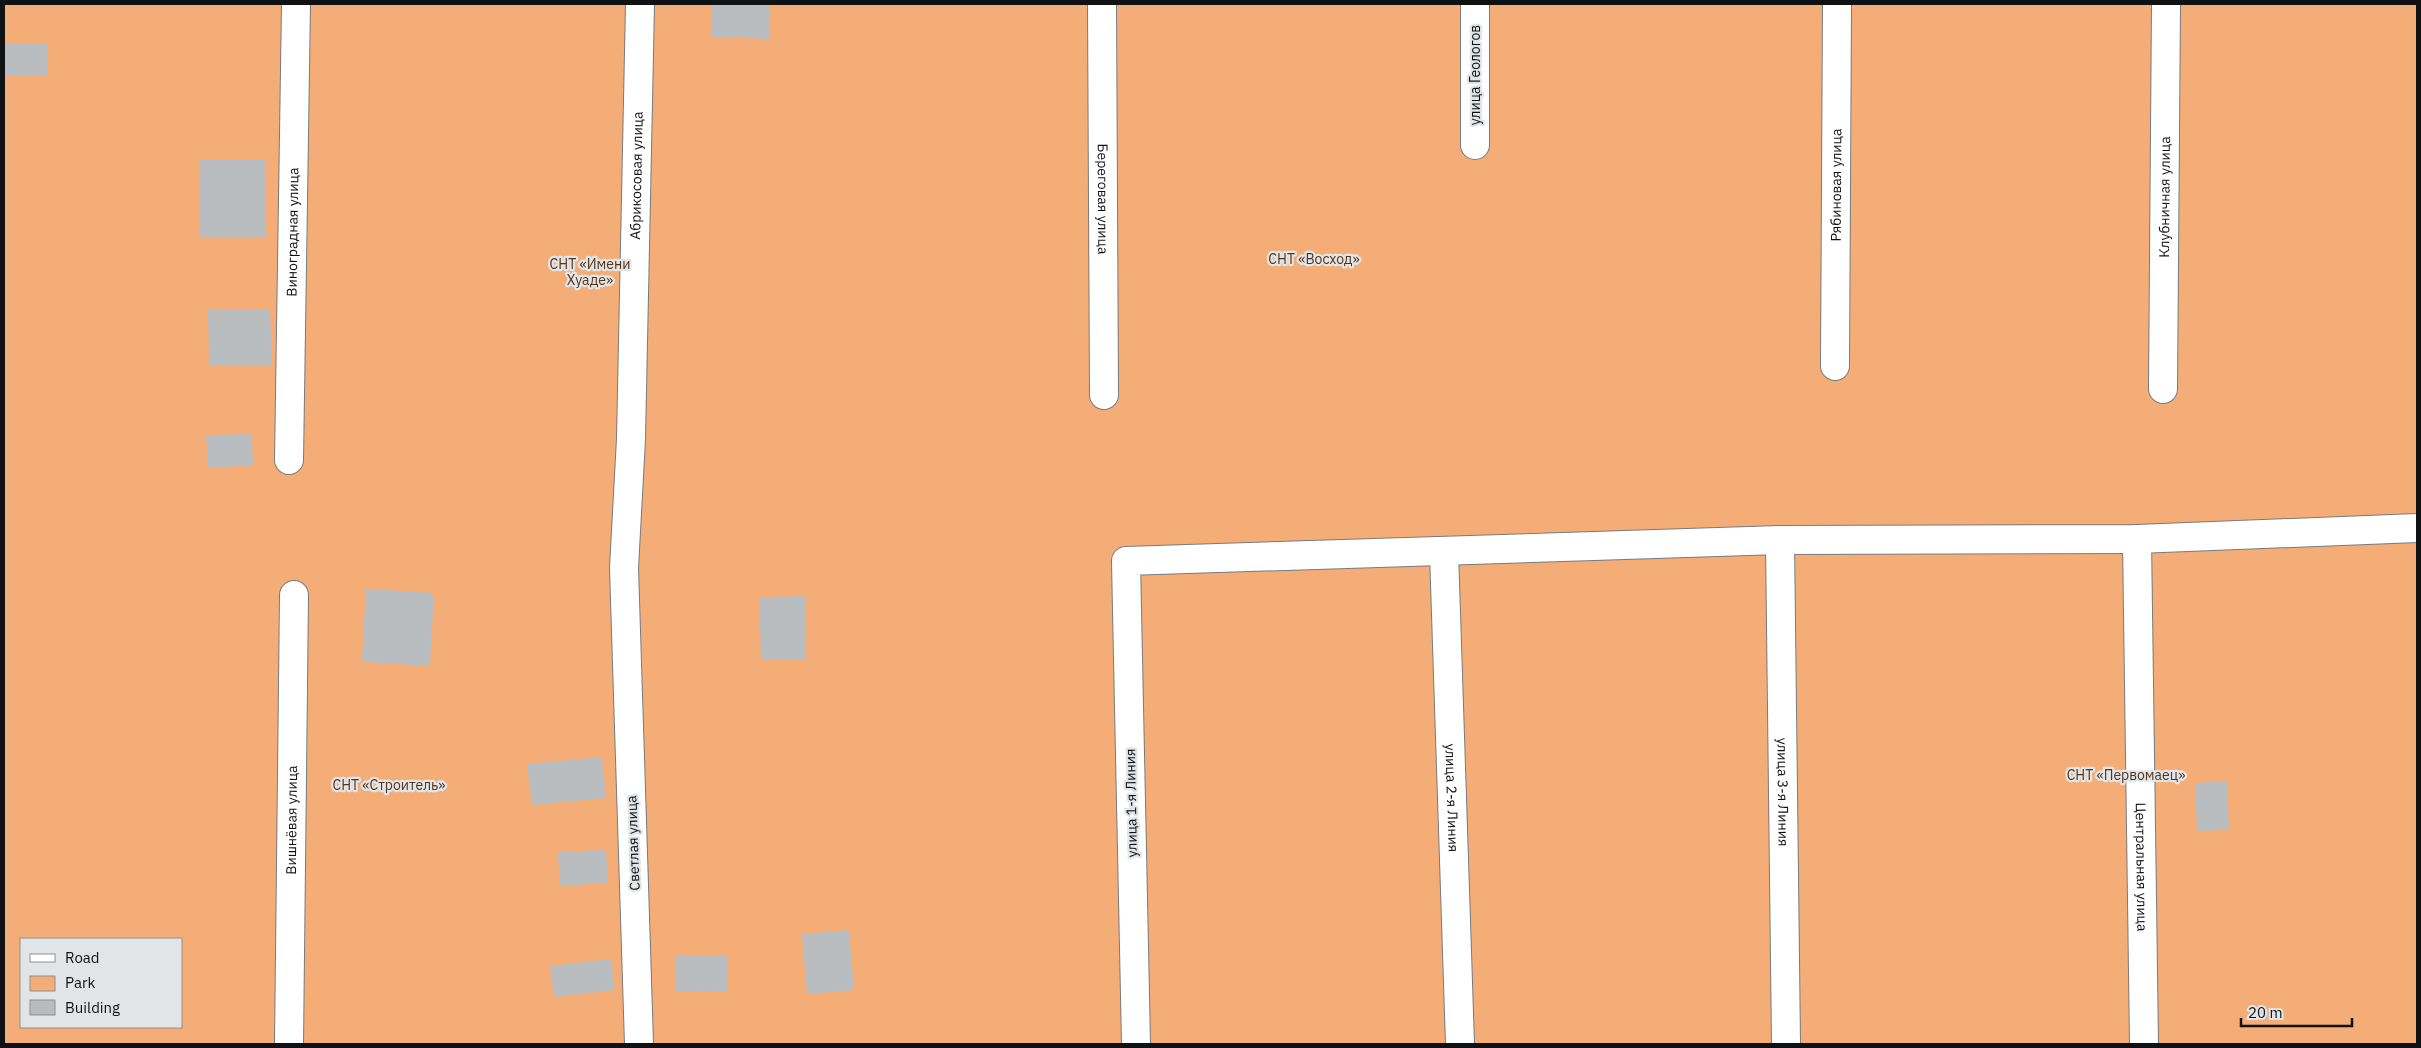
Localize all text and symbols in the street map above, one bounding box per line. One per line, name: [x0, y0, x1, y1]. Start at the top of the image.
street label: улица Геологов: [1466, 25, 1484, 125]
street label: Абрикосовая улица: [626, 111, 647, 240]
street label: Рябиновая улица: [1827, 128, 1845, 242]
street label: Клубничная улица: [2155, 136, 2174, 258]
street label: Береговая улица: [1094, 143, 1112, 255]
street label: Виноградная улица: [283, 167, 302, 297]
park label: СНТ «Восход»: [1268, 250, 1360, 268]
park label: СНТ «Имени Хуаде»: [550, 255, 630, 289]
street label: улица 3-я Линия: [1773, 738, 1793, 846]
street label: улица 2-я Линия: [1441, 743, 1463, 852]
street label: улица 1-я Линия: [1121, 749, 1141, 857]
street label: Вишнёвая улица: [282, 765, 301, 875]
park label: СНТ «Первомаец»: [2067, 766, 2185, 784]
park label: СНТ «Строитель»: [332, 776, 446, 794]
street label: Светлая улица: [622, 795, 644, 891]
street label: Центральная улица: [2132, 802, 2151, 932]
legend: [20, 938, 182, 1028]
text: Road: [65, 948, 100, 967]
text: Park: [65, 973, 95, 992]
scale bar: [2241, 996, 2352, 1028]
text: Building: [65, 998, 120, 1017]
text: 20 m: [2248, 1003, 2283, 1022]

